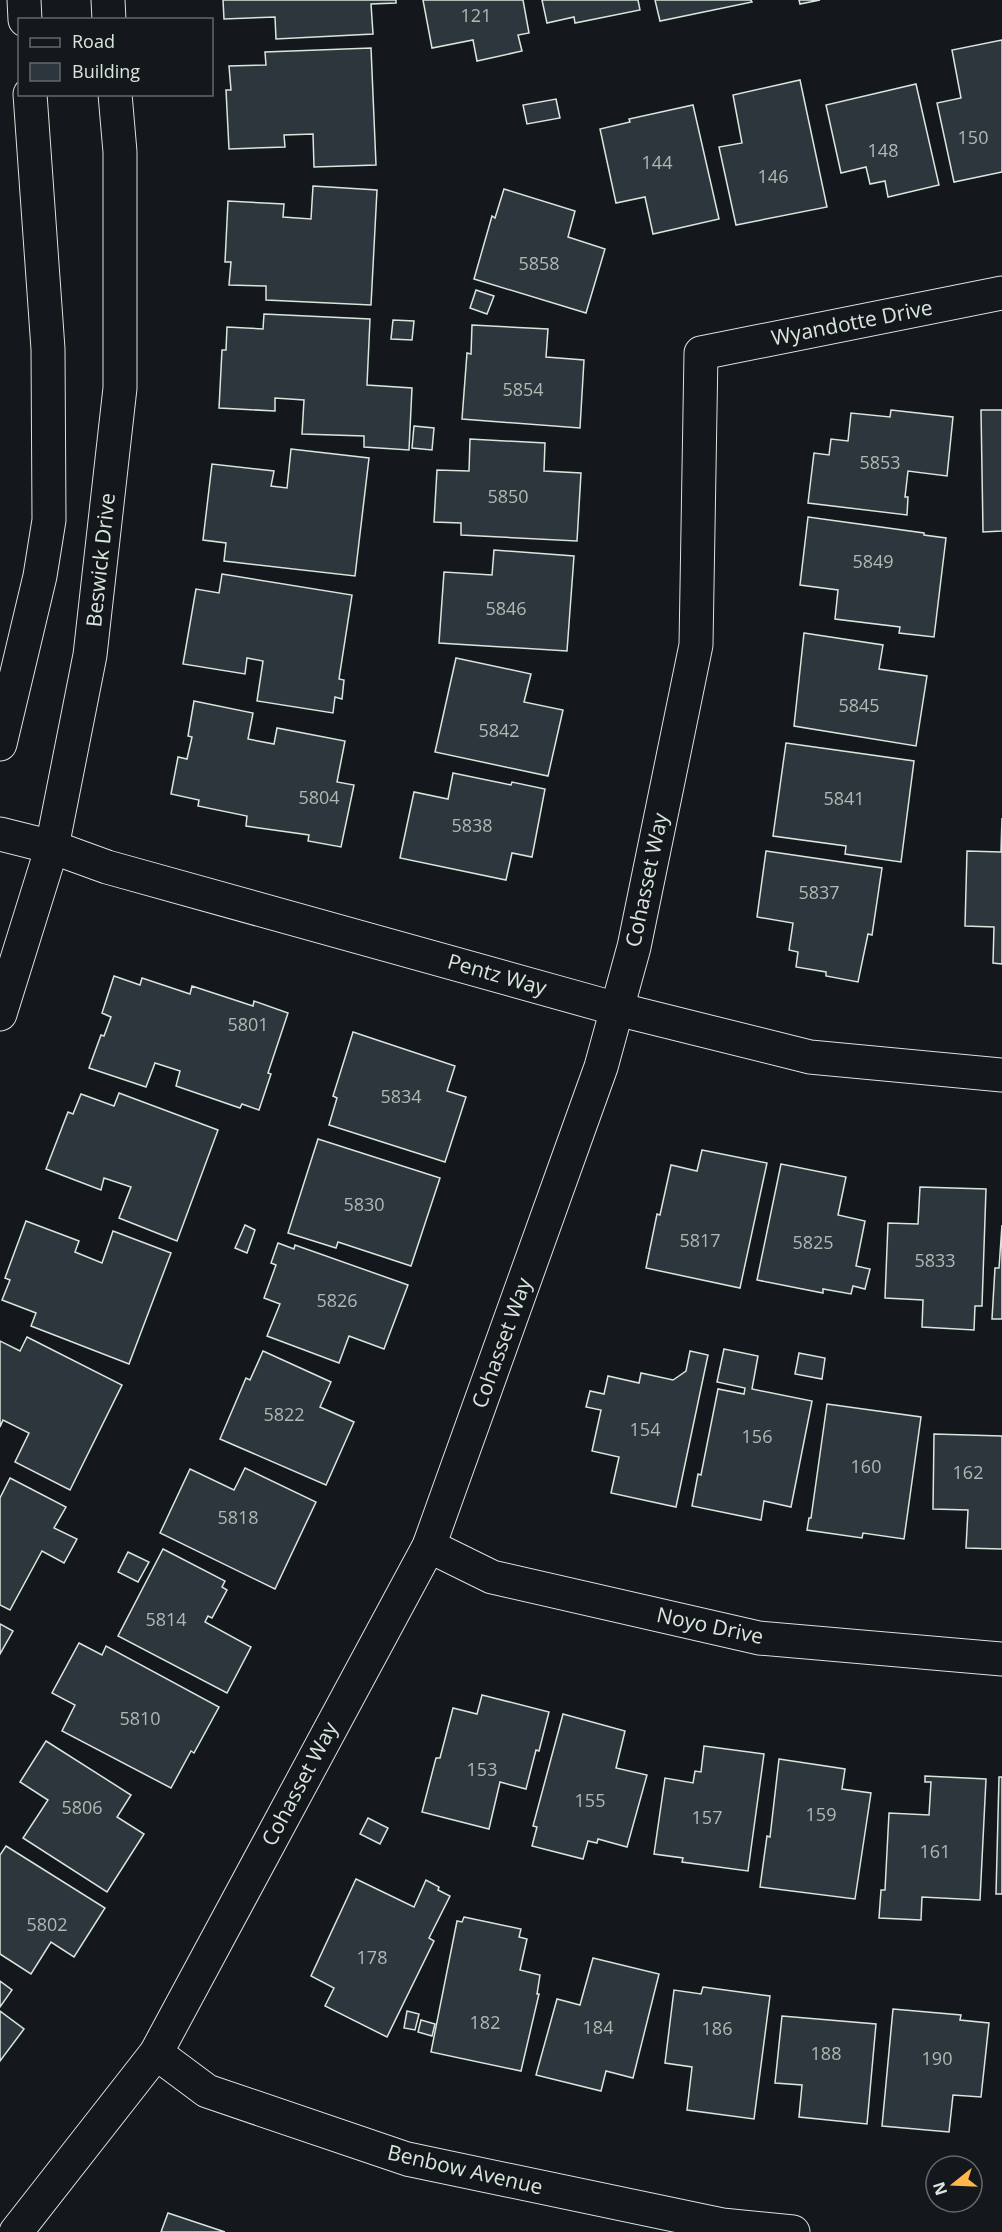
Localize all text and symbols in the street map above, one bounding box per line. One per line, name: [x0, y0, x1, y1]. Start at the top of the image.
house number: 121: [461, 3, 491, 27]
legend: [18, 18, 213, 96]
text: Road: [72, 29, 115, 53]
text: Building: [72, 59, 140, 83]
house number: 150: [958, 125, 988, 149]
house number: 148: [868, 138, 898, 162]
house number: 144: [642, 150, 672, 174]
house number: 146: [758, 164, 788, 188]
house number: 5858: [518, 251, 560, 275]
street label: Wyandotte Drive: [769, 293, 935, 351]
house number: 5854: [502, 377, 544, 401]
house number: 5853: [859, 450, 901, 474]
house number: 5850: [487, 484, 529, 508]
street label: Beswick Drive: [79, 491, 121, 628]
house number: 5849: [852, 549, 894, 573]
house number: 5846: [485, 596, 527, 620]
house number: 5845: [838, 693, 880, 717]
house number: 5842: [478, 718, 520, 742]
house number: 5804: [298, 785, 340, 809]
house number: 5841: [823, 786, 865, 810]
street label: Cohasset Way: [618, 810, 674, 950]
house number: 5838: [451, 813, 493, 837]
house number: 5837: [798, 880, 840, 904]
street label: Pentz Way: [445, 947, 550, 1002]
house number: 5801: [227, 1012, 269, 1036]
house number: 5834: [380, 1084, 422, 1108]
house number: 5830: [343, 1192, 385, 1216]
house number: 5817: [679, 1228, 721, 1252]
house number: 5825: [792, 1230, 834, 1254]
house number: 5833: [914, 1248, 956, 1272]
street label: Cohasset Way: [465, 1273, 538, 1412]
house number: 5826: [316, 1288, 358, 1312]
house number: 5822: [263, 1402, 305, 1426]
house number: 154: [630, 1417, 660, 1441]
house number: 156: [742, 1424, 772, 1448]
house number: 160: [851, 1454, 881, 1478]
house number: 162: [953, 1460, 983, 1484]
house number: 5818: [217, 1505, 259, 1529]
street label: Noyo Drive: [654, 1600, 766, 1650]
house number: 5814: [145, 1607, 187, 1631]
house number: 5810: [119, 1706, 161, 1730]
street label: Cohasset Way: [255, 1716, 344, 1850]
house number: 153: [467, 1757, 497, 1781]
house number: 155: [575, 1788, 605, 1812]
house number: 5806: [61, 1795, 103, 1819]
house number: 159: [806, 1802, 836, 1826]
house number: 157: [692, 1805, 722, 1829]
house number: 161: [920, 1839, 950, 1863]
house number: 5802: [26, 1912, 68, 1936]
house number: 178: [357, 1945, 387, 1969]
house number: 182: [470, 2010, 500, 2034]
house number: 184: [583, 2015, 613, 2039]
house number: 186: [702, 2016, 732, 2040]
house number: 188: [811, 2041, 841, 2065]
house number: 190: [922, 2046, 952, 2070]
street label: Benbow Avenue: [385, 2138, 546, 2201]
north arrow: [924, 2154, 984, 2214]
text: N: [927, 2179, 952, 2198]

